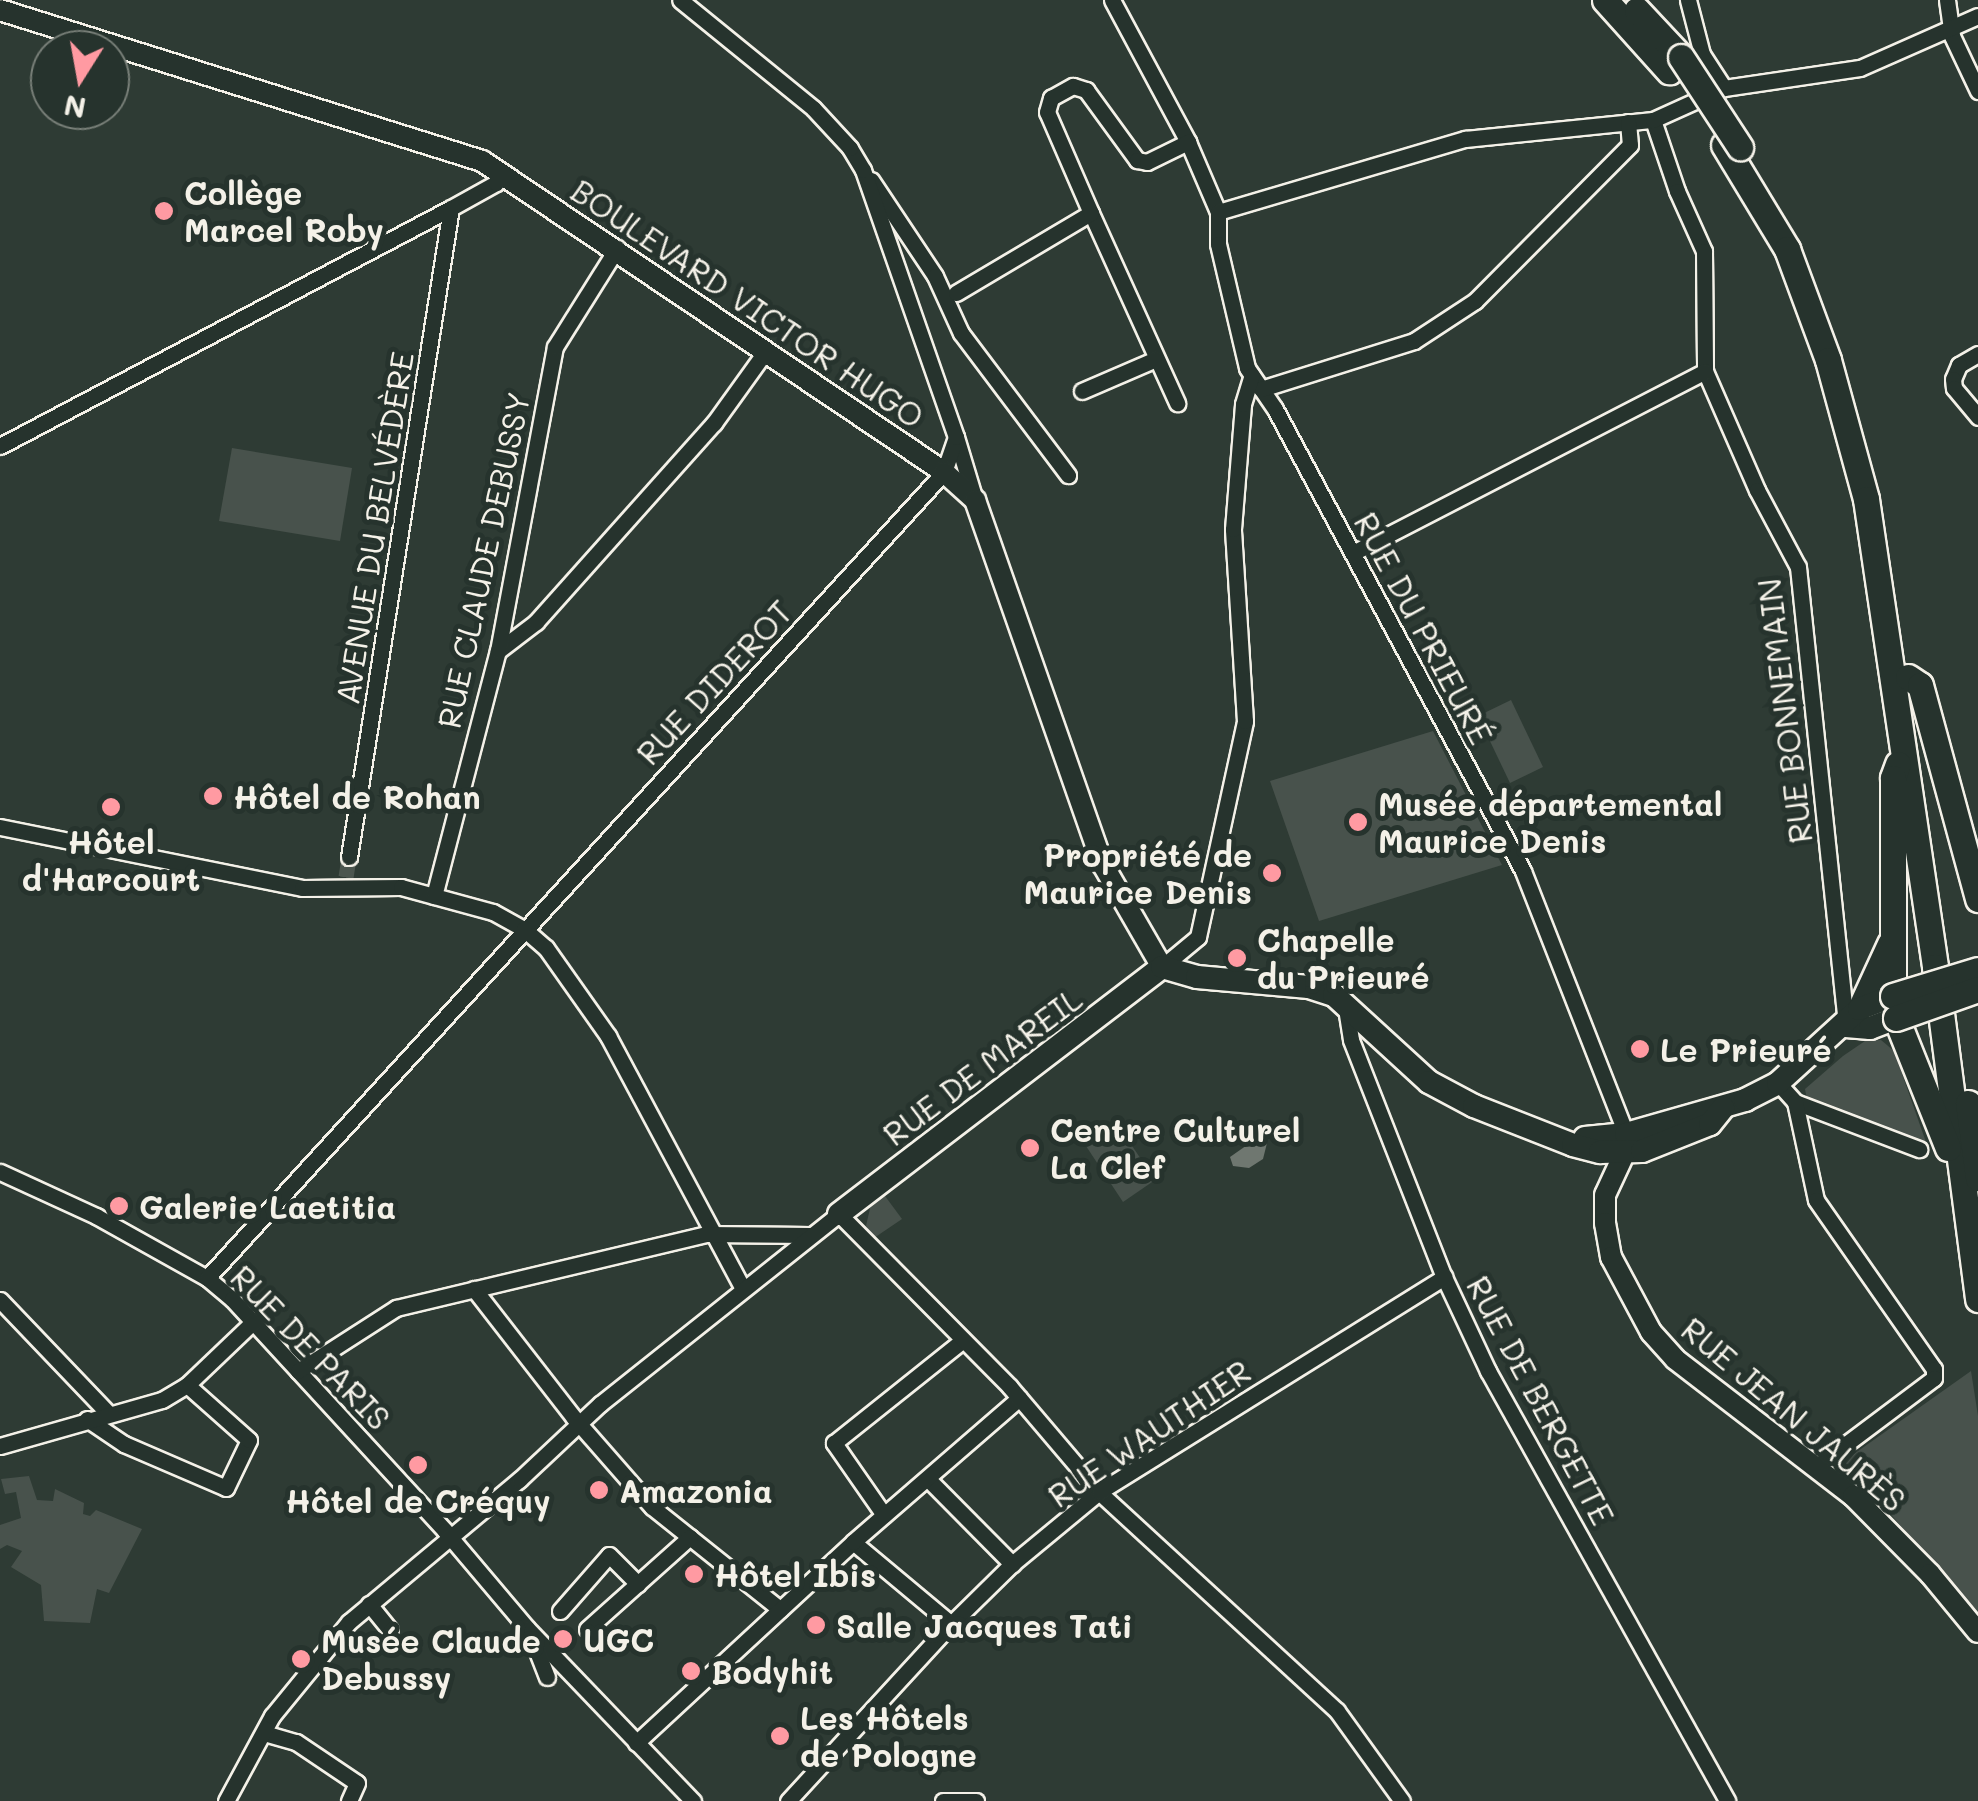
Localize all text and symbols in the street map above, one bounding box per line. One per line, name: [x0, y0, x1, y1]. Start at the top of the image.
north arrow: [30, 30, 130, 130]
text: N: [61, 88, 89, 127]
street label: BOULEVARD VICTOR HUGO: [564, 171, 932, 435]
place label: Collège Marcel Roby: [184, 174, 384, 249]
marker: Collège Marcel Roby: [153, 200, 175, 222]
street label: AVENUE DU BELVÉDÈRE: [327, 349, 421, 707]
street label: RUE CLAUDE DEBUSSY: [429, 388, 537, 732]
street label: RUE DU PRIEURÉ: [1347, 506, 1501, 750]
street label: RUE BONNEMAIN: [1749, 576, 1819, 846]
street label: RUE DIDEROT: [628, 592, 800, 772]
place label: Hôtel de Rohan: [233, 777, 481, 815]
marker: Hôtel de Rohan: [202, 785, 224, 807]
place label: Musée départemental Maurice Denis: [1378, 785, 1722, 860]
marker: Hôtel d'Harcourt: [100, 796, 122, 818]
marker: Musée départemental Maurice Denis: [1347, 811, 1369, 833]
place label: Hôtel d'Harcourt: [22, 823, 200, 898]
place label: Propriété de Maurice Denis: [1024, 836, 1252, 911]
marker: Propriété de Maurice Denis: [1261, 862, 1283, 884]
place label: Chapelle du Prieuré: [1257, 921, 1430, 996]
marker: Chapelle du Prieuré: [1226, 947, 1248, 969]
street label: RUE DE MAREIL: [875, 979, 1089, 1153]
place label: Le Prieuré: [1660, 1030, 1832, 1068]
marker: Le Prieuré: [1629, 1038, 1651, 1060]
place label: Centre Culturel La Clef: [1050, 1111, 1300, 1186]
marker: Centre Culturel La Clef: [1019, 1137, 1041, 1159]
place label: Galerie Laetitia: [139, 1187, 396, 1225]
marker: Galerie Laetitia: [108, 1195, 130, 1217]
street label: RUE DE PARIS: [223, 1257, 399, 1437]
street label: RUE DE BERGETTE: [1459, 1269, 1623, 1531]
street label: RUE JEAN JAURÈS: [1674, 1309, 1914, 1519]
street label: RUE WAUTHIER: [1041, 1351, 1257, 1515]
marker: Hôtel de Créquy: [407, 1454, 429, 1476]
place label: Amazonia: [619, 1471, 773, 1509]
marker: Amazonia: [588, 1479, 610, 1501]
place label: Hôtel de Créquy: [285, 1481, 551, 1519]
place label: Hôtel Ibis: [714, 1555, 876, 1593]
marker: Hôtel Ibis: [683, 1563, 705, 1585]
place label: Salle Jacques Tati: [836, 1606, 1133, 1644]
marker: Salle Jacques Tati: [805, 1614, 827, 1636]
place label: UGC: [583, 1620, 654, 1658]
place label: Musée Claude Debussy: [321, 1622, 541, 1697]
marker: UGC: [552, 1628, 574, 1650]
marker: Musée Claude Debussy: [290, 1648, 312, 1670]
place label: Bodyhit: [711, 1652, 833, 1690]
marker: Bodyhit: [680, 1660, 702, 1682]
place label: Les Hôtels de Pologne: [800, 1699, 977, 1774]
marker: Les Hôtels de Pologne: [769, 1725, 791, 1747]

